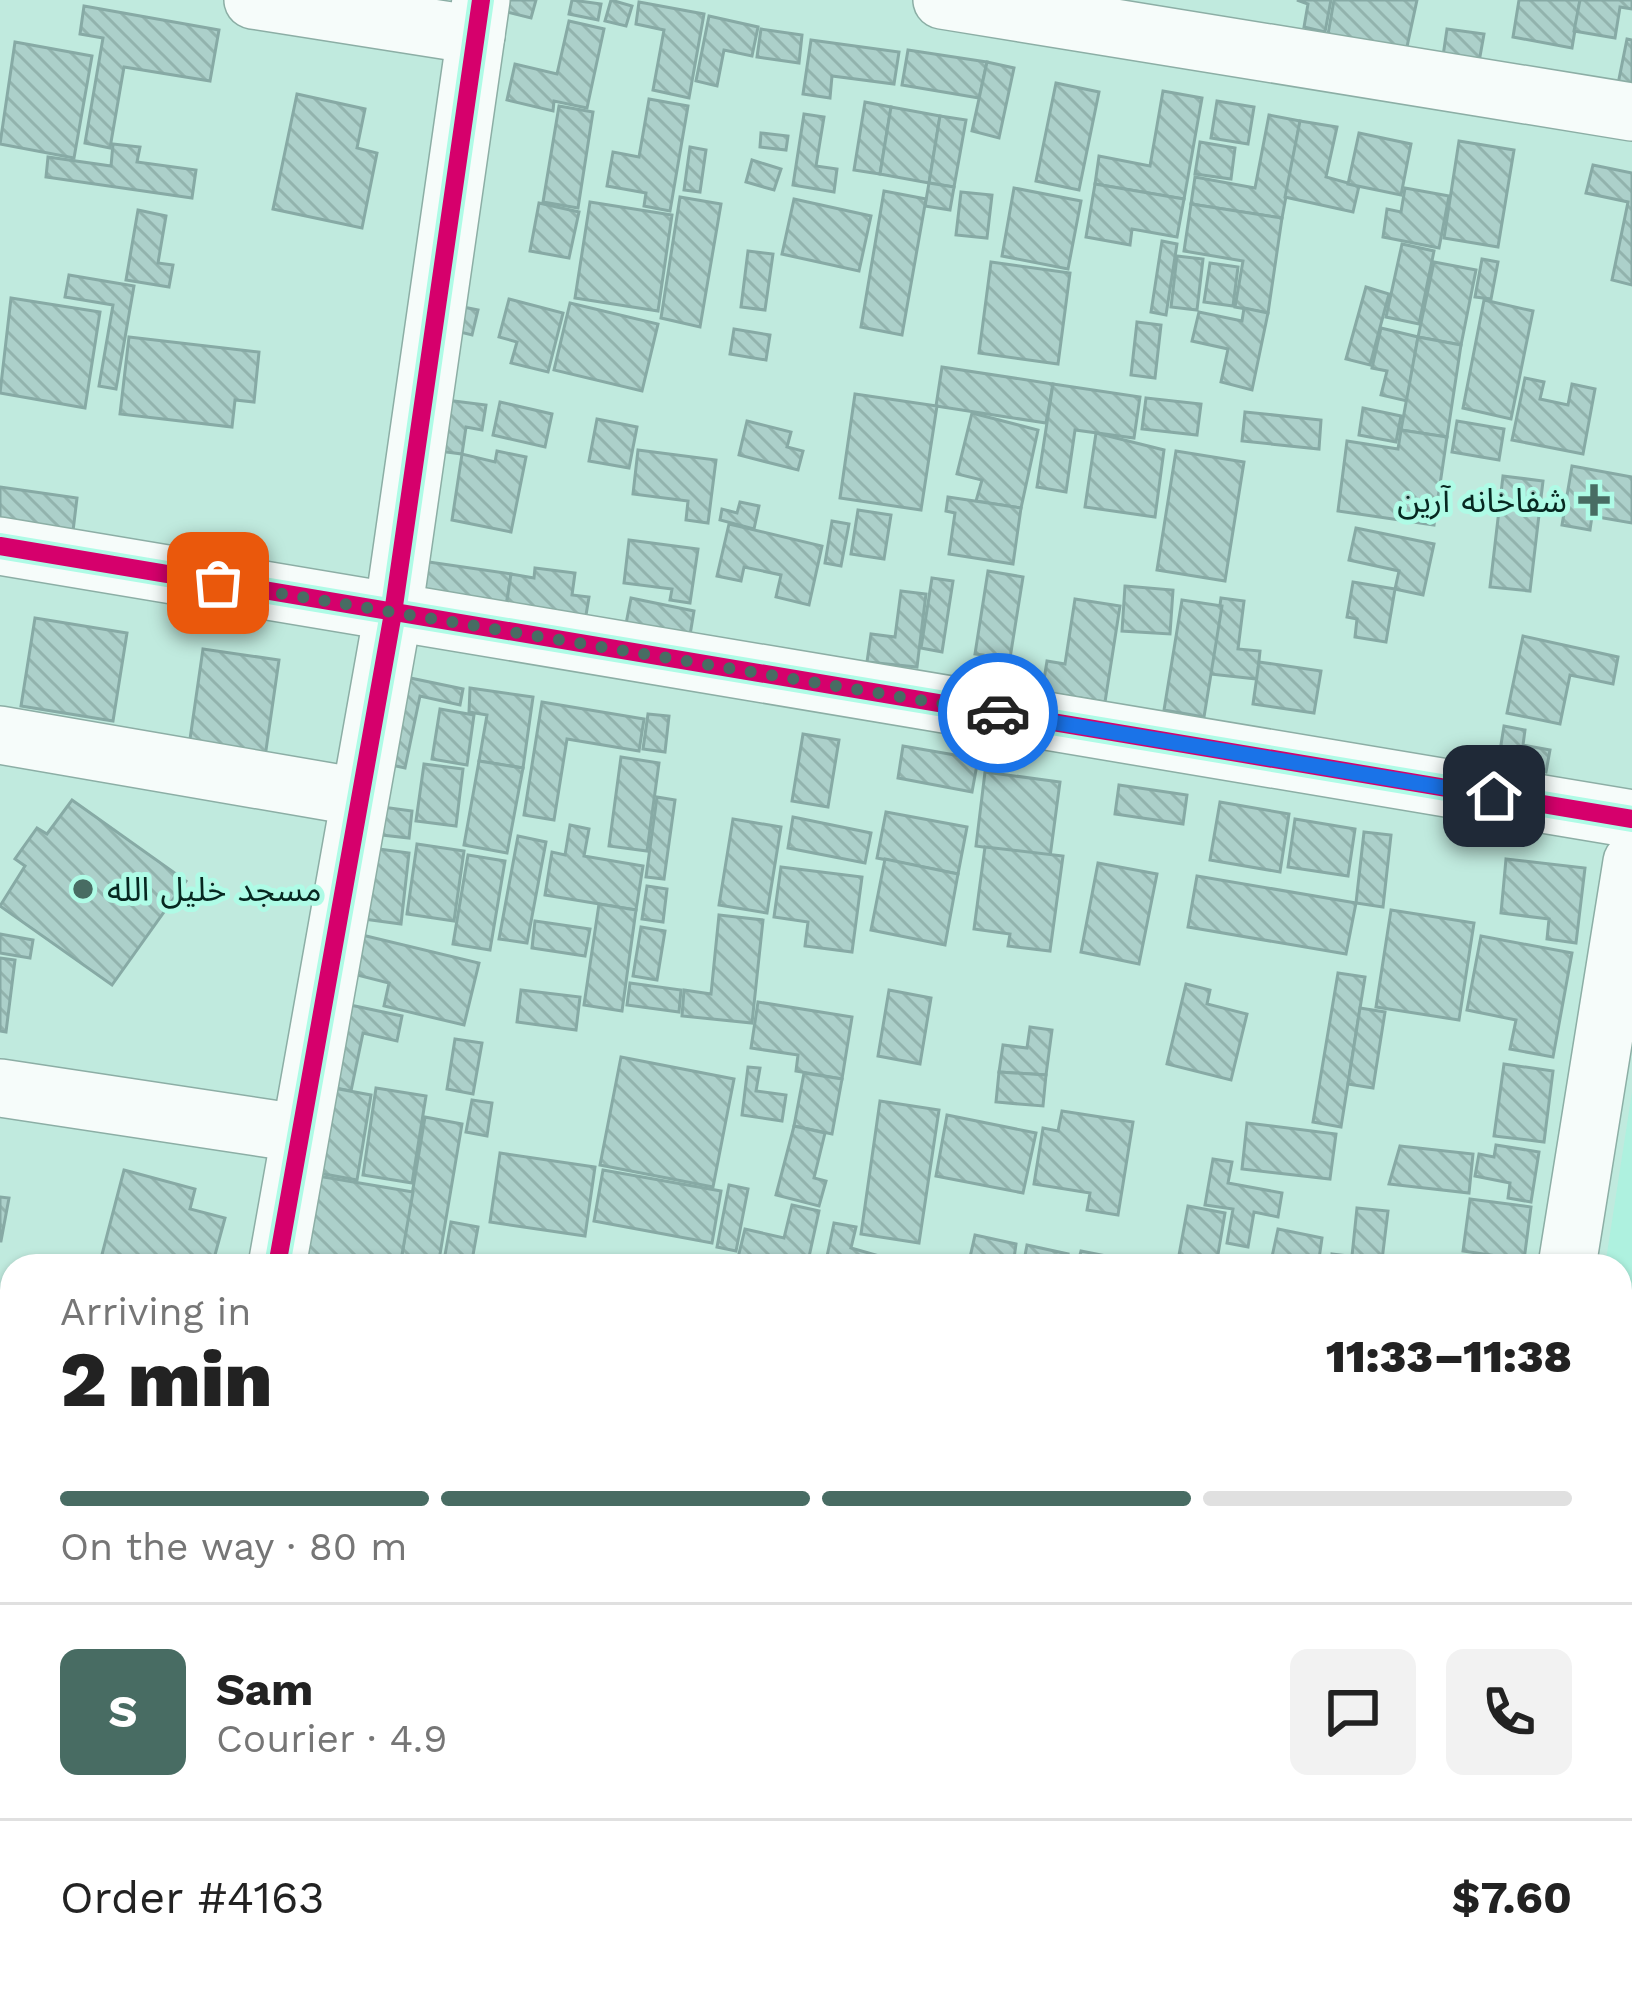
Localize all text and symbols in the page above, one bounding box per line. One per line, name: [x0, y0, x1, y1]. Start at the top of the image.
place label: شفاخانه آرین: [1397, 481, 1567, 520]
marker: شفاخانه آرین: [1578, 484, 1610, 516]
pin: [167, 532, 269, 634]
icon: bag: [185, 550, 251, 616]
courier: [938, 653, 1058, 773]
icon: car: [965, 680, 1031, 746]
pin: [1443, 745, 1545, 847]
icon: home: [1461, 763, 1527, 829]
place label: مسجد خلیل الله: [107, 870, 322, 909]
marker: مسجد خلیل الله: [70, 876, 96, 902]
text: Arriving in: [60, 1289, 251, 1334]
text: 11:33–11:38: [1326, 1330, 1572, 1383]
text: 2 min: [60, 1333, 273, 1425]
text: On the way · 80 m: [60, 1524, 408, 1569]
button: chat: [1290, 1649, 1416, 1775]
button: phone: [1446, 1649, 1572, 1775]
text: Sam: [216, 1663, 313, 1716]
text: S: [108, 1685, 138, 1738]
text: Courier · 4.9: [216, 1716, 447, 1761]
text: Order #4163: [60, 1871, 325, 1924]
text: $7.60: [1452, 1871, 1572, 1924]

